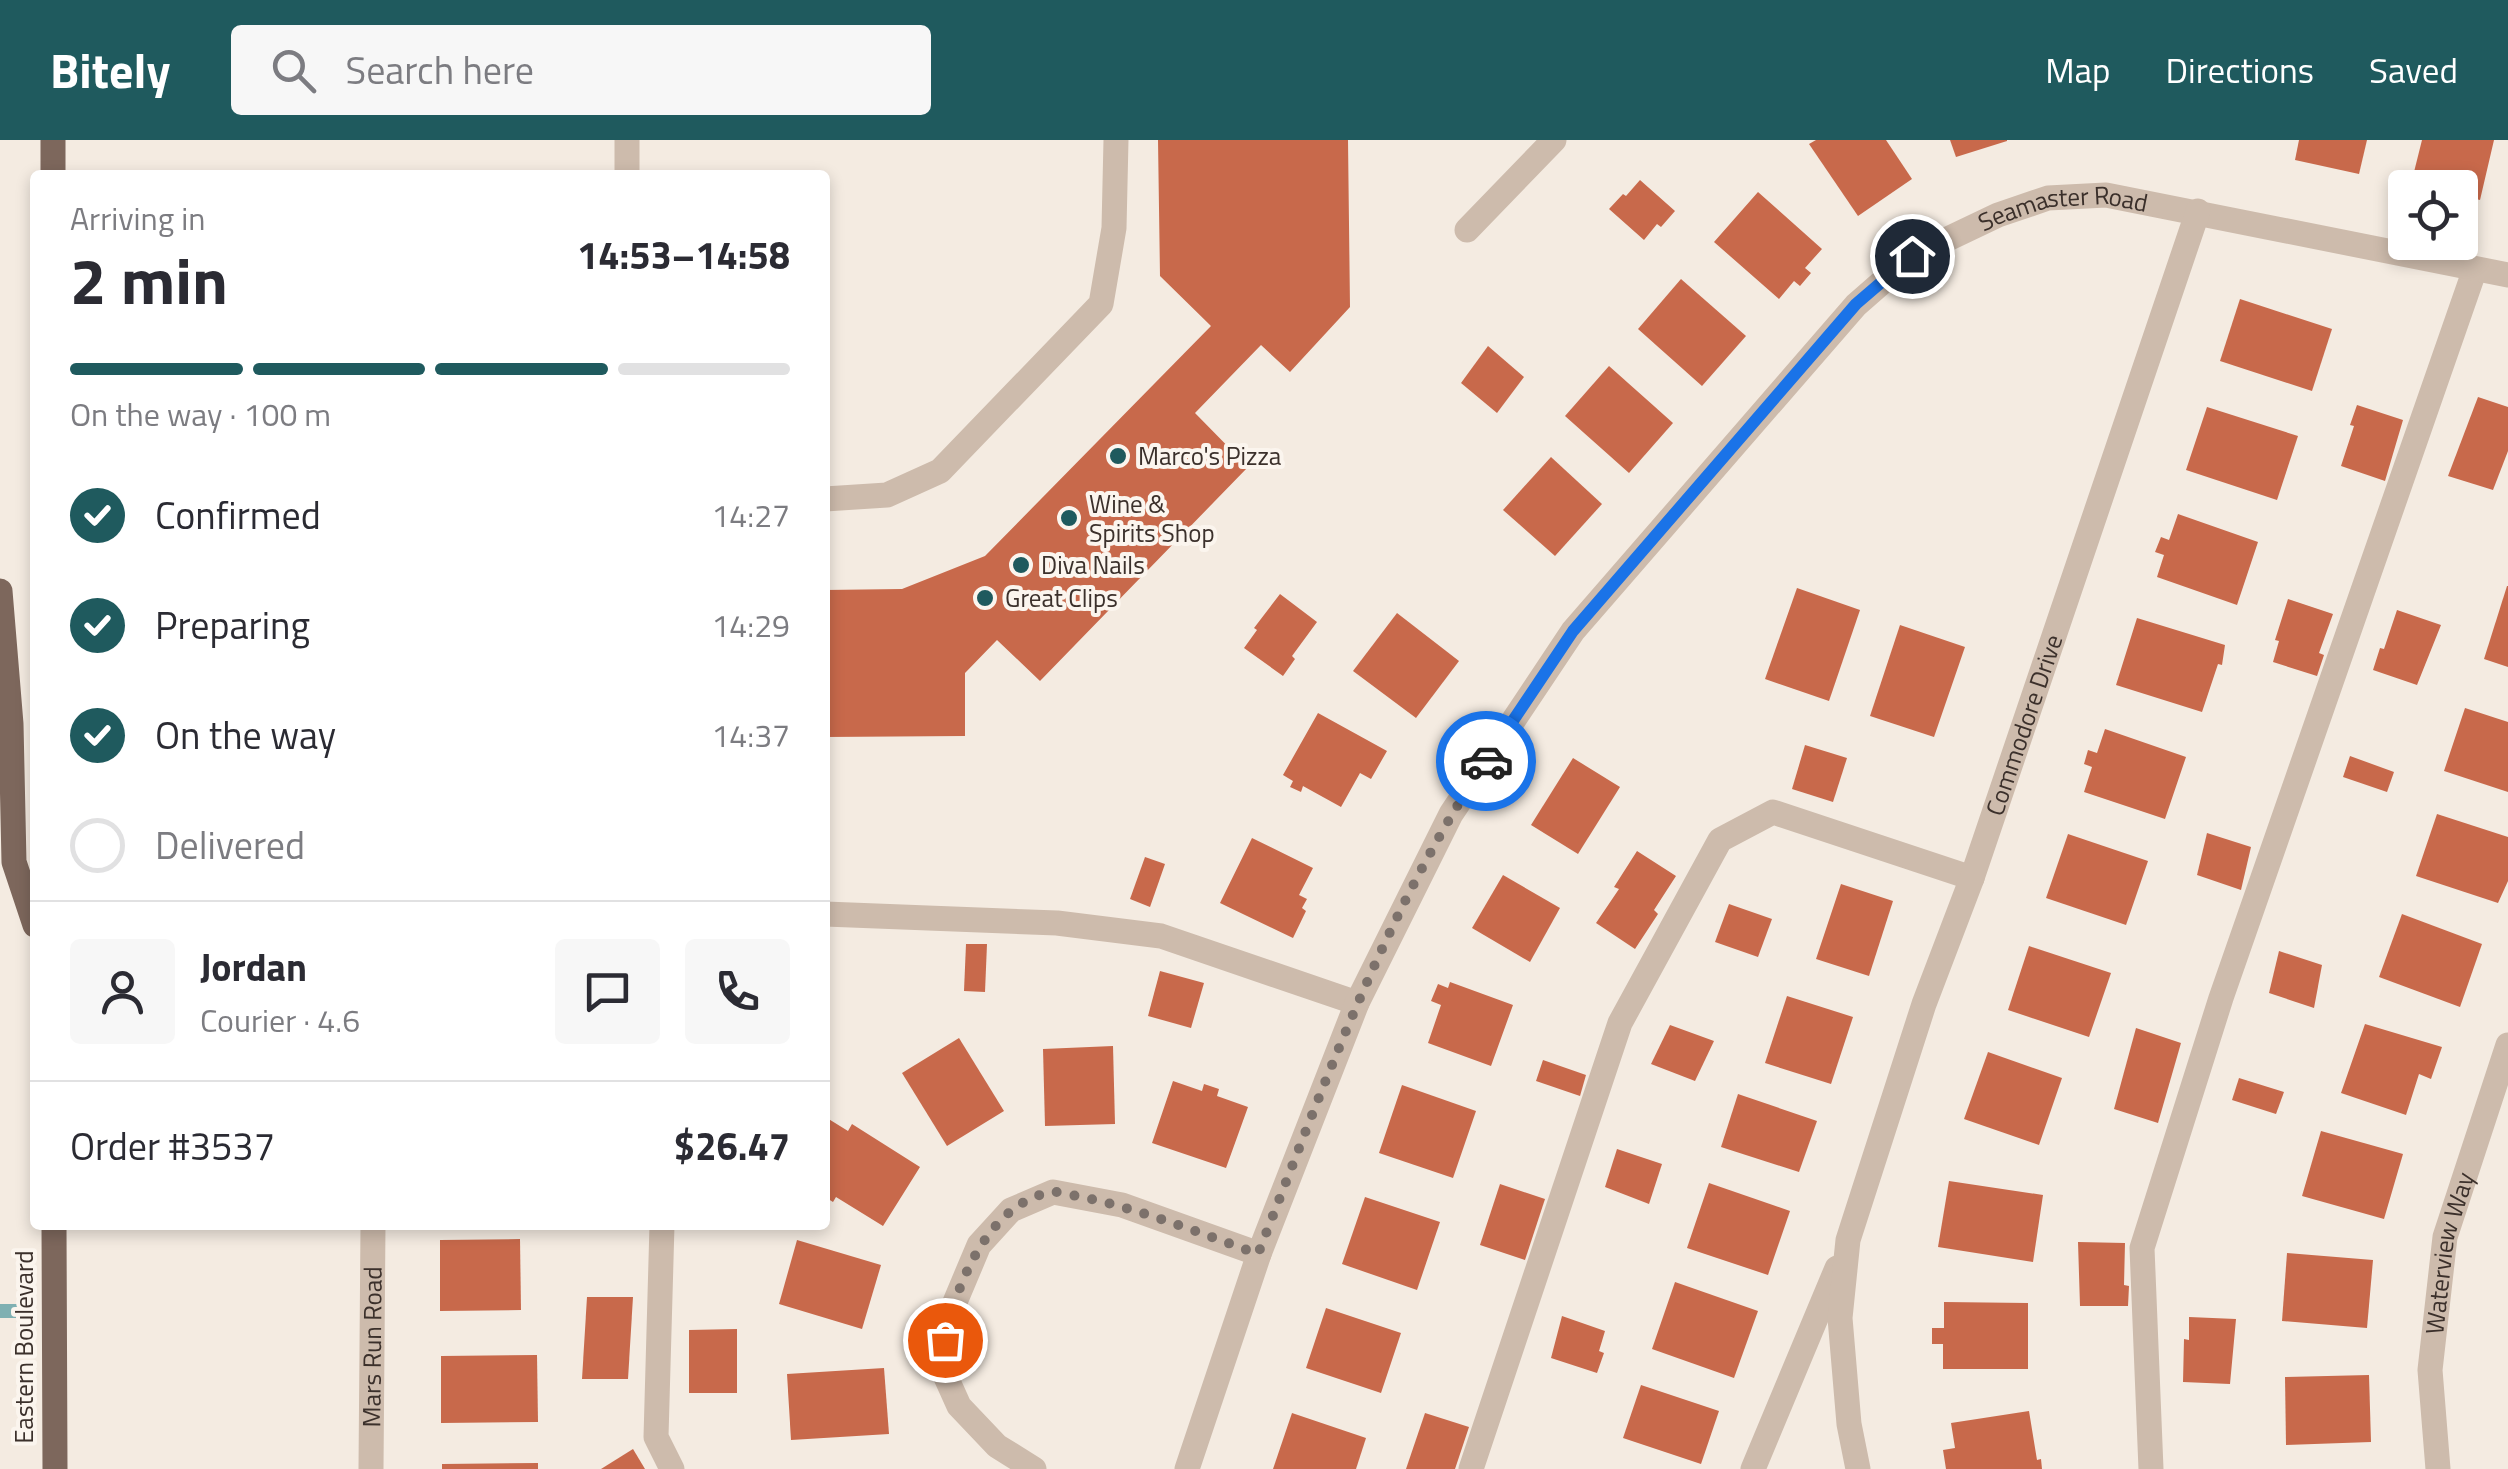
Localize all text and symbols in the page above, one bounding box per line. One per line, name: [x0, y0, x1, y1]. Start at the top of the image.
search box: [231, 25, 931, 115]
text: Bitely: [50, 34, 171, 107]
text: Search here: [346, 41, 534, 99]
icon: search: [266, 43, 321, 98]
text: Map: [2045, 43, 2111, 97]
text: Directions: [2166, 43, 2314, 97]
text: Saved: [2369, 43, 2458, 97]
map controls: [2388, 170, 2478, 260]
button: locate: [2388, 170, 2478, 260]
street label: Seamaster Road: [1971, 176, 2151, 241]
text: Arriving in: [70, 194, 206, 242]
pin: [1870, 214, 1955, 299]
text: 14:53–14:58: [577, 226, 790, 284]
icon: home: [1885, 229, 1940, 284]
text: 2 min: [70, 230, 228, 329]
text: On the way · 100 m: [70, 390, 331, 438]
place label: Marco's Pizza: [1138, 437, 1282, 475]
marker: Marco's Pizza: [1107, 445, 1129, 467]
place label: Wine & Spirits Shop: [1089, 485, 1215, 552]
text: Confirmed: [155, 486, 321, 544]
icon: check: [70, 488, 125, 543]
text: 14:27: [711, 491, 790, 539]
marker: Wine & Spirits Shop: [1058, 507, 1080, 529]
place label: Diva Nails: [1041, 546, 1145, 584]
marker: Diva Nails: [1010, 554, 1032, 576]
place label: Great Clips: [1005, 579, 1118, 617]
marker: Great Clips: [974, 587, 996, 609]
text: Preparing: [155, 596, 310, 654]
icon: check: [70, 598, 125, 653]
text: 14:29: [711, 601, 790, 649]
street label: Commodore Drive: [1975, 629, 2072, 821]
text: On the way: [155, 706, 336, 764]
icon: check: [70, 708, 125, 763]
text: 14:37: [711, 711, 790, 759]
courier: [1436, 711, 1536, 811]
icon: car: [1459, 734, 1514, 789]
text: Delivered: [155, 816, 305, 874]
text: Jordan: [200, 938, 307, 996]
button: person: [70, 939, 175, 1044]
button: chat: [555, 939, 660, 1044]
button: phone: [685, 939, 790, 1044]
text: Courier · 4.6: [200, 996, 360, 1044]
text: Order #3537: [70, 1117, 275, 1175]
text: $26.47: [674, 1117, 790, 1175]
street label: Waterview Way: [2415, 1167, 2484, 1336]
street label: Eastern Boulevard: [5, 1251, 43, 1443]
street label: Mars Run Road: [352, 1266, 392, 1428]
pin: [903, 1298, 988, 1383]
icon: bag: [918, 1313, 973, 1368]

